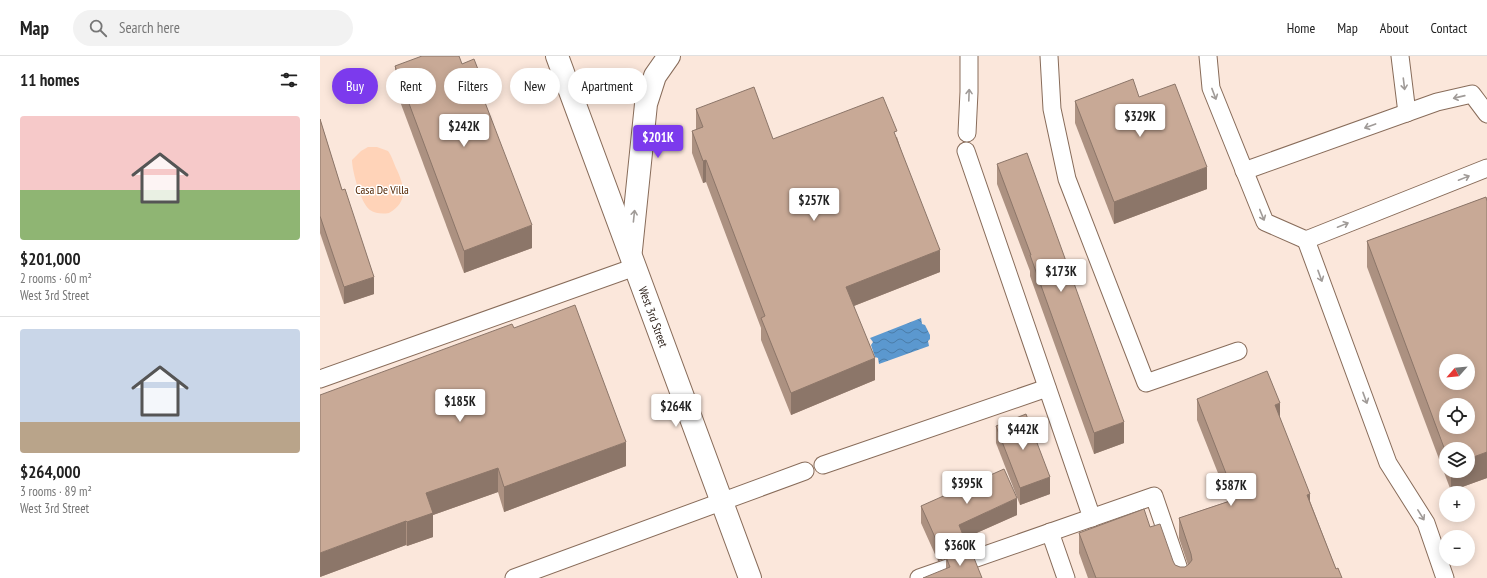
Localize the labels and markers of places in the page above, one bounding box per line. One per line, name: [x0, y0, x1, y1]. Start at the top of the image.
pin: $329K: [1112, 104, 1168, 138]
pin: $242K: [436, 114, 492, 148]
pin: $201K: [630, 125, 686, 159]
pin: $257K: [786, 188, 842, 222]
pin: $173K: [1033, 259, 1089, 293]
pin: $185K: [432, 389, 488, 423]
pin: $264K: [648, 394, 704, 428]
pin: $442K: [995, 417, 1051, 451]
pin: $395K: [939, 471, 995, 505]
pin: $587K: [1203, 473, 1259, 507]
pin: $360K: [932, 533, 988, 567]

